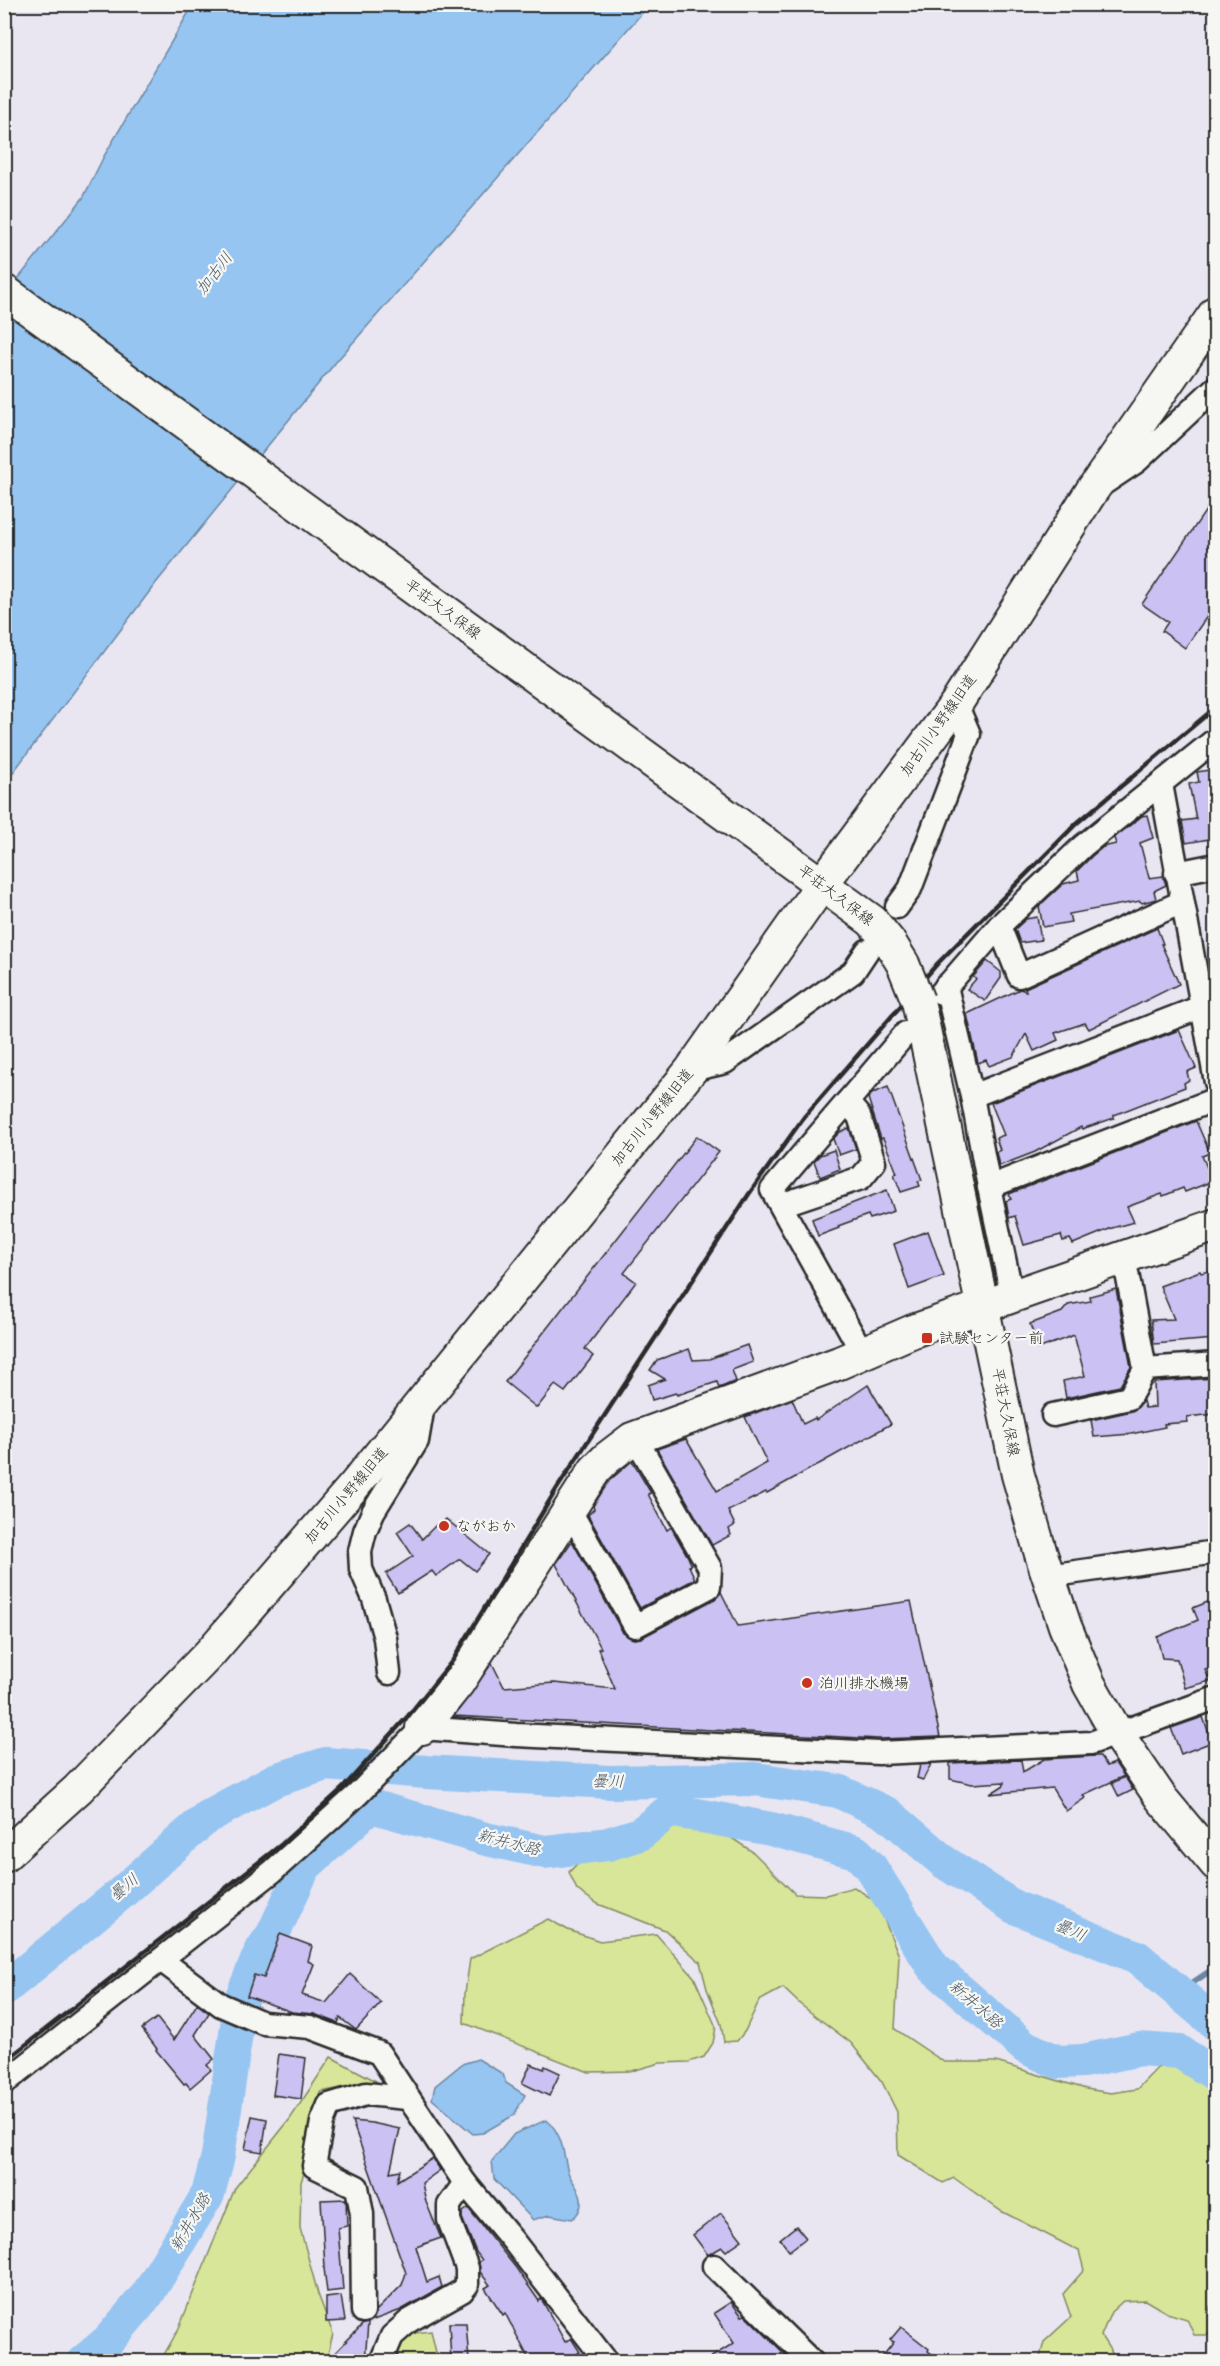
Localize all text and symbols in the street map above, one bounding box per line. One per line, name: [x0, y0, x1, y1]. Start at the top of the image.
water label: 加古川: [191, 248, 237, 298]
street label: 平荘大久保線: [401, 574, 485, 644]
street label: 加古川小野線旧道: [895, 670, 981, 780]
street label: 平荘大久保線: [794, 860, 878, 930]
street label: 加古川小野線旧道: [606, 1064, 698, 1170]
place label: 試験センター前: [939, 1328, 1043, 1348]
marker: 試験センター前: [920, 1331, 934, 1345]
street label: 平荘大久保線: [988, 1366, 1024, 1458]
street label: 加古川小野線旧道: [300, 1443, 392, 1547]
place label: ながおか: [456, 1516, 516, 1536]
marker: ながおか: [437, 1519, 451, 1533]
place label: 泊川排水機場: [819, 1673, 909, 1693]
marker: 泊川排水機場: [800, 1676, 814, 1690]
water label: 曇川: [592, 1770, 624, 1792]
water label: 新井水路: [475, 1824, 544, 1860]
water label: 曇川: [105, 1869, 143, 1905]
water label: 曇川: [1052, 1914, 1090, 1946]
water label: 新井水路: [945, 1975, 1008, 2034]
water label: 新井水路: [165, 2188, 216, 2255]

